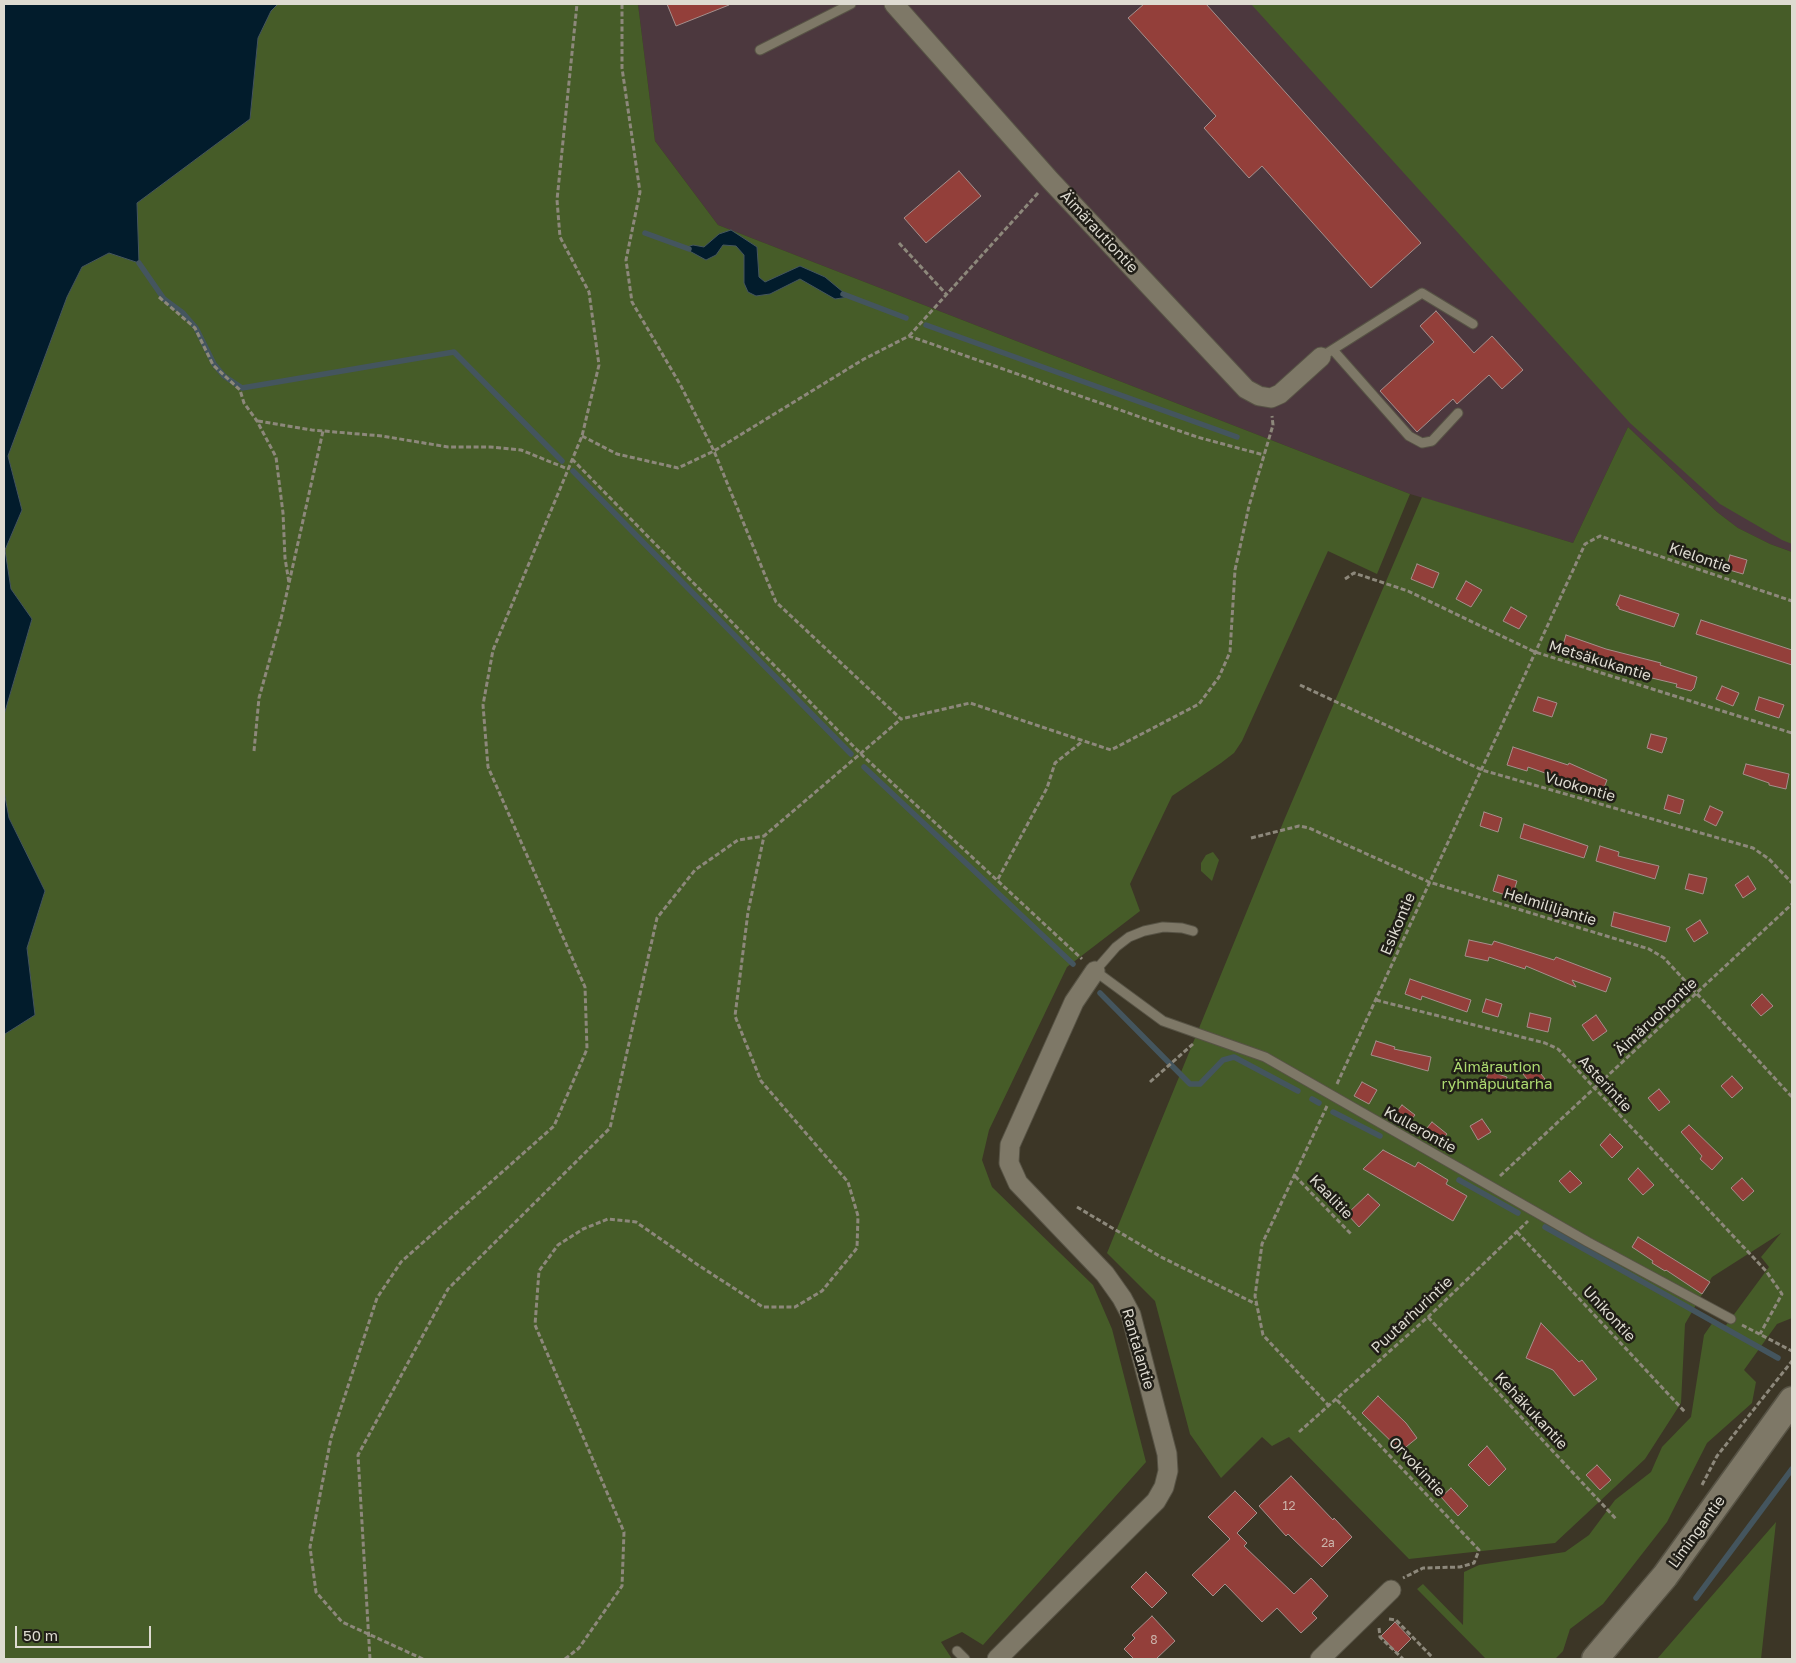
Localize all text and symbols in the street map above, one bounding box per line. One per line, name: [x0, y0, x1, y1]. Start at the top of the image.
street label: Äimärautiontie: [1056, 187, 1142, 277]
street label: Kielontie: [1667, 539, 1733, 577]
street label: Metsäkukantie: [1547, 637, 1653, 685]
street label: Vuokontie: [1543, 768, 1617, 806]
street label: Helmililjantie: [1501, 884, 1599, 930]
street label: Esikontie: [1377, 890, 1419, 958]
street label: Äimäruohontie: [1611, 974, 1701, 1060]
street label: Asterintie: [1574, 1052, 1636, 1116]
park label: Äimäraution ryhmäpuutarha: [1441, 1058, 1553, 1093]
street label: Kullerontie: [1381, 1103, 1459, 1157]
street label: Kaalitie: [1306, 1171, 1356, 1223]
street label: Puutarhurintie: [1368, 1273, 1456, 1357]
street label: Unikontie: [1579, 1283, 1639, 1345]
street label: Rantalantie: [1118, 1307, 1158, 1391]
street label: Kehäkukantie: [1491, 1369, 1571, 1453]
street label: Orvokintie: [1385, 1434, 1449, 1500]
street label: Limingantie: [1665, 1492, 1729, 1572]
house number: 12: [1283, 1499, 1295, 1513]
house number: 2a: [1321, 1536, 1335, 1550]
scale bar: [18, 1616, 154, 1648]
text: 50 m: [23, 1626, 58, 1644]
house number: 8: [1150, 1633, 1158, 1647]

